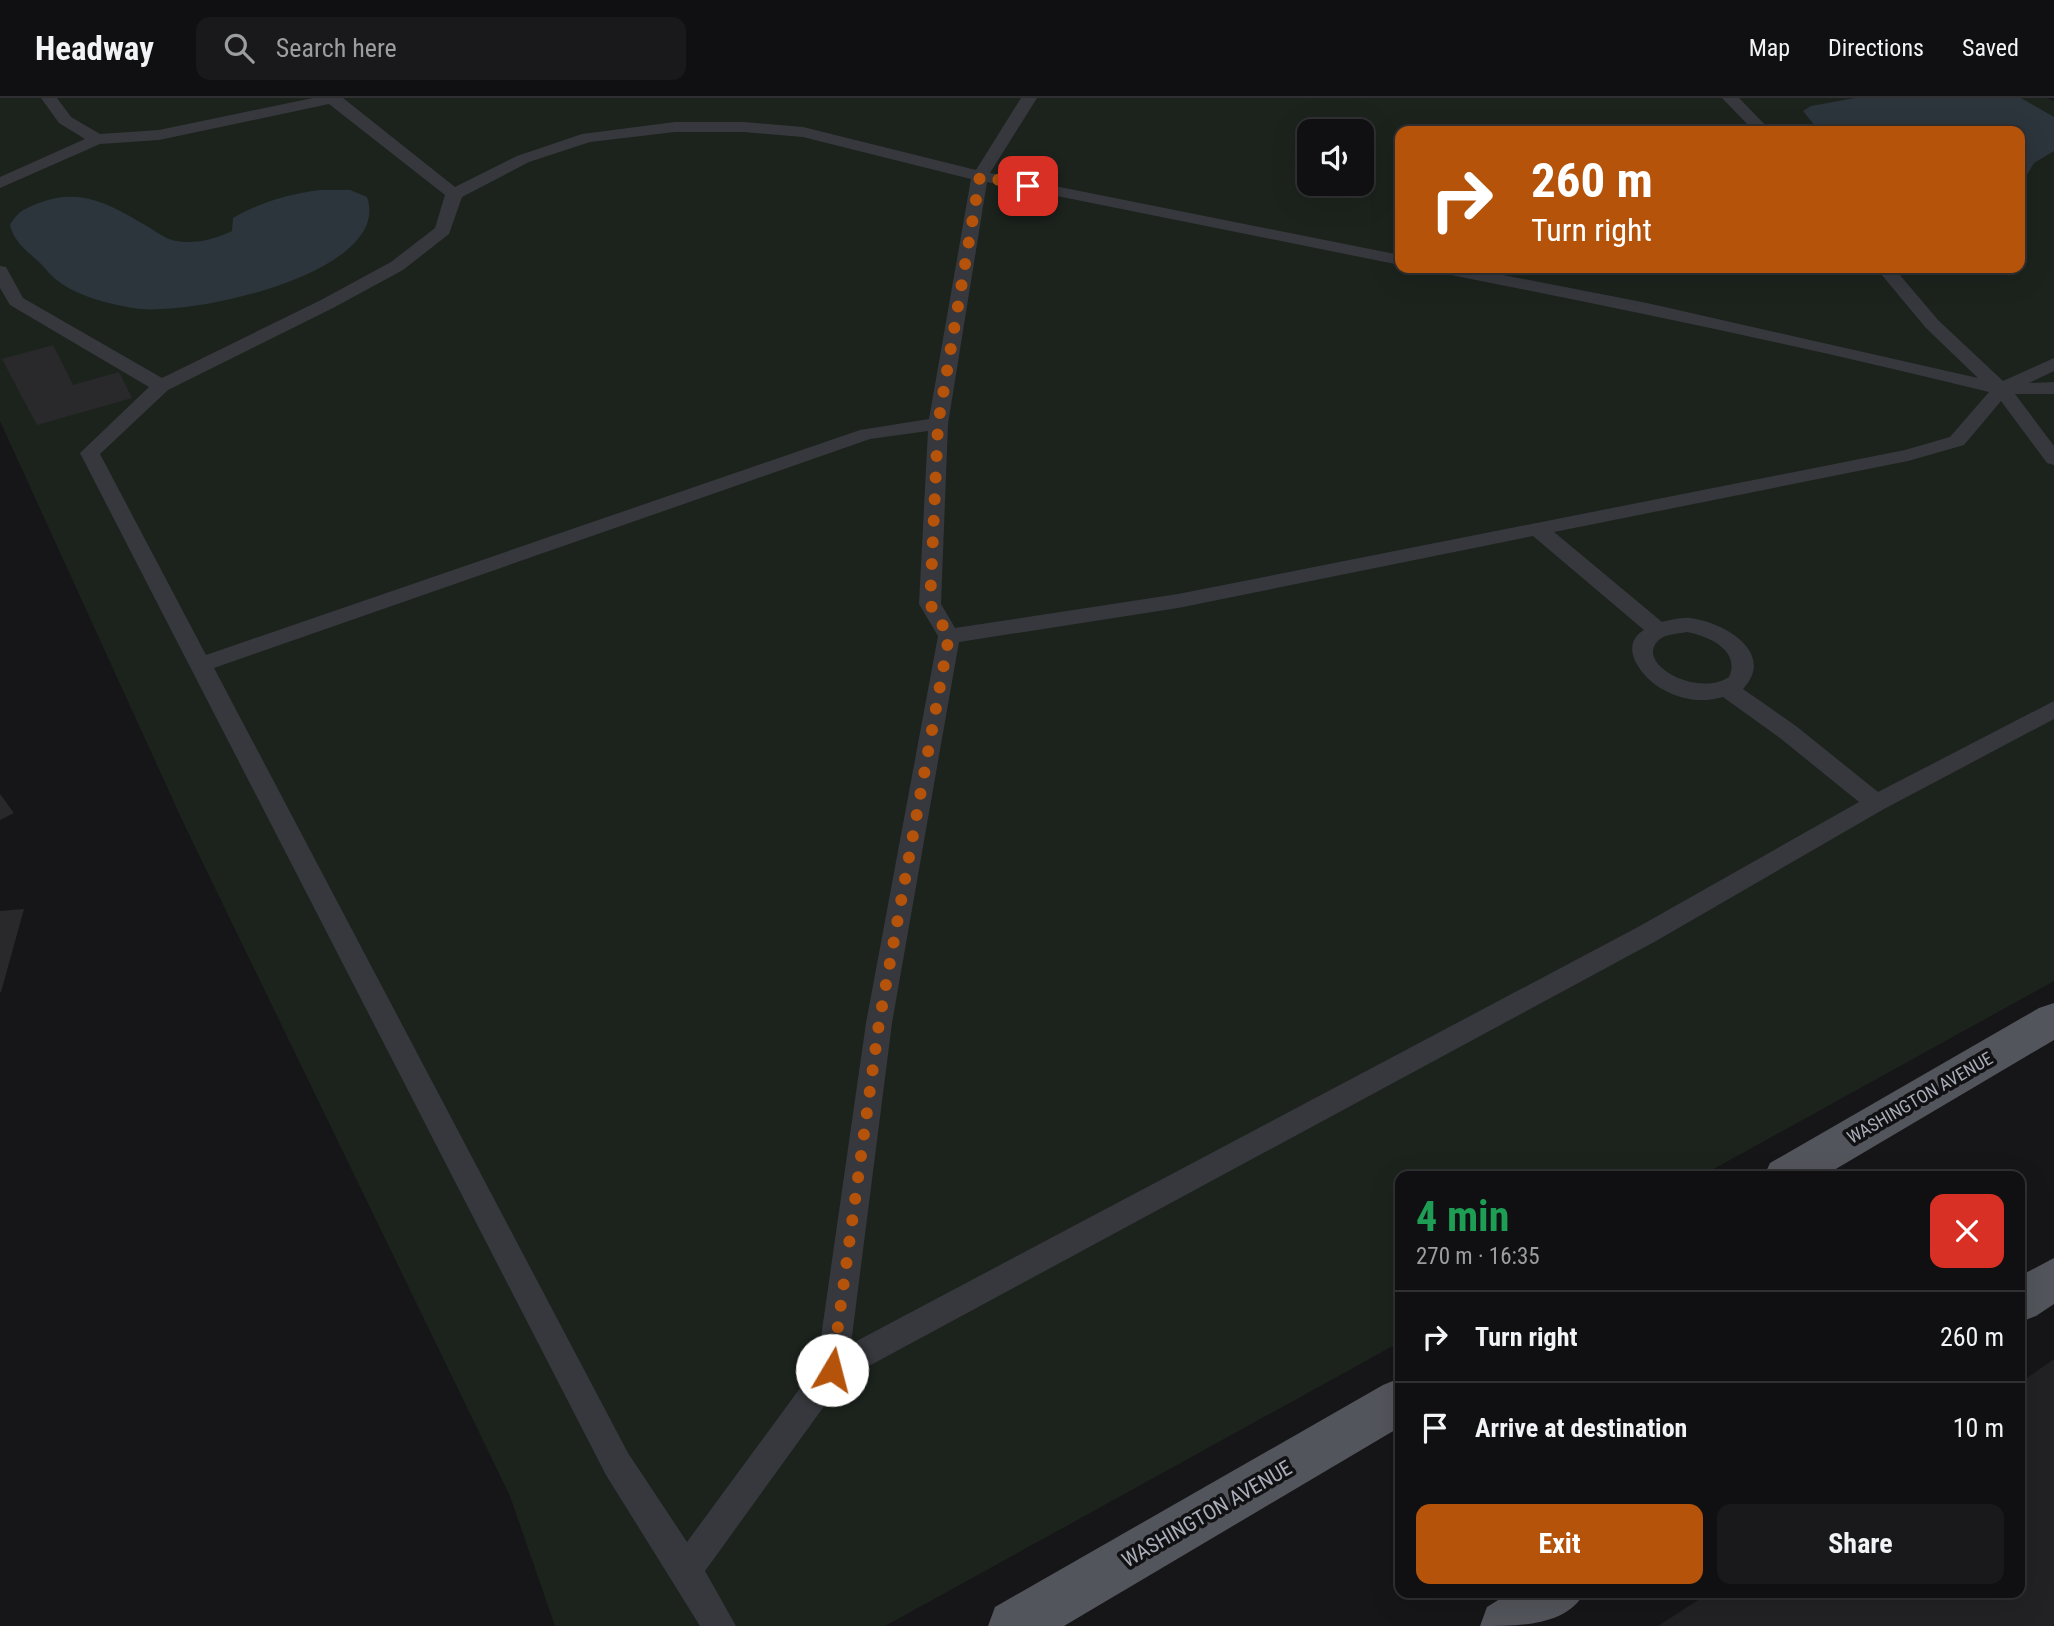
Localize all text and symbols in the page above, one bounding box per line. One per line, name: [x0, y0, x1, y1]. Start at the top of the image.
search box: [196, 17, 686, 80]
text: Headway: [35, 29, 154, 68]
icon: search: [220, 29, 258, 67]
text: Search here: [276, 33, 397, 63]
text: Map: [1749, 34, 1790, 62]
text: Directions: [1828, 34, 1924, 62]
text: Saved: [1962, 34, 2019, 62]
map controls: [1297, 119, 1374, 196]
button: sound: [1297, 119, 1374, 196]
text: 260 m: [1531, 152, 1653, 209]
icon: right: [1416, 154, 1507, 245]
pin: [998, 156, 1058, 216]
icon: arrive: [1009, 167, 1047, 205]
text: Turn right: [1531, 211, 1652, 249]
street label: WASHINGTON AVENUE: [1843, 1047, 1996, 1148]
text: 4 min: [1416, 1192, 1509, 1241]
button: close: [1930, 1194, 2004, 1268]
text: 270 m · 16:35: [1416, 1243, 1540, 1270]
icon: right: [1416, 1318, 1454, 1356]
text: Turn right: [1475, 1322, 1577, 1352]
text: 260 m: [1940, 1322, 2004, 1352]
position arrow: [795, 1333, 869, 1407]
icon: arrive: [1416, 1409, 1454, 1447]
text: Arrive at destination: [1475, 1413, 1687, 1443]
text: 10 m: [1953, 1413, 2004, 1443]
street label: WASHINGTON AVENUE: [1118, 1456, 1296, 1572]
button: Exit: [1416, 1504, 1703, 1584]
button: Share: [1717, 1504, 2004, 1584]

